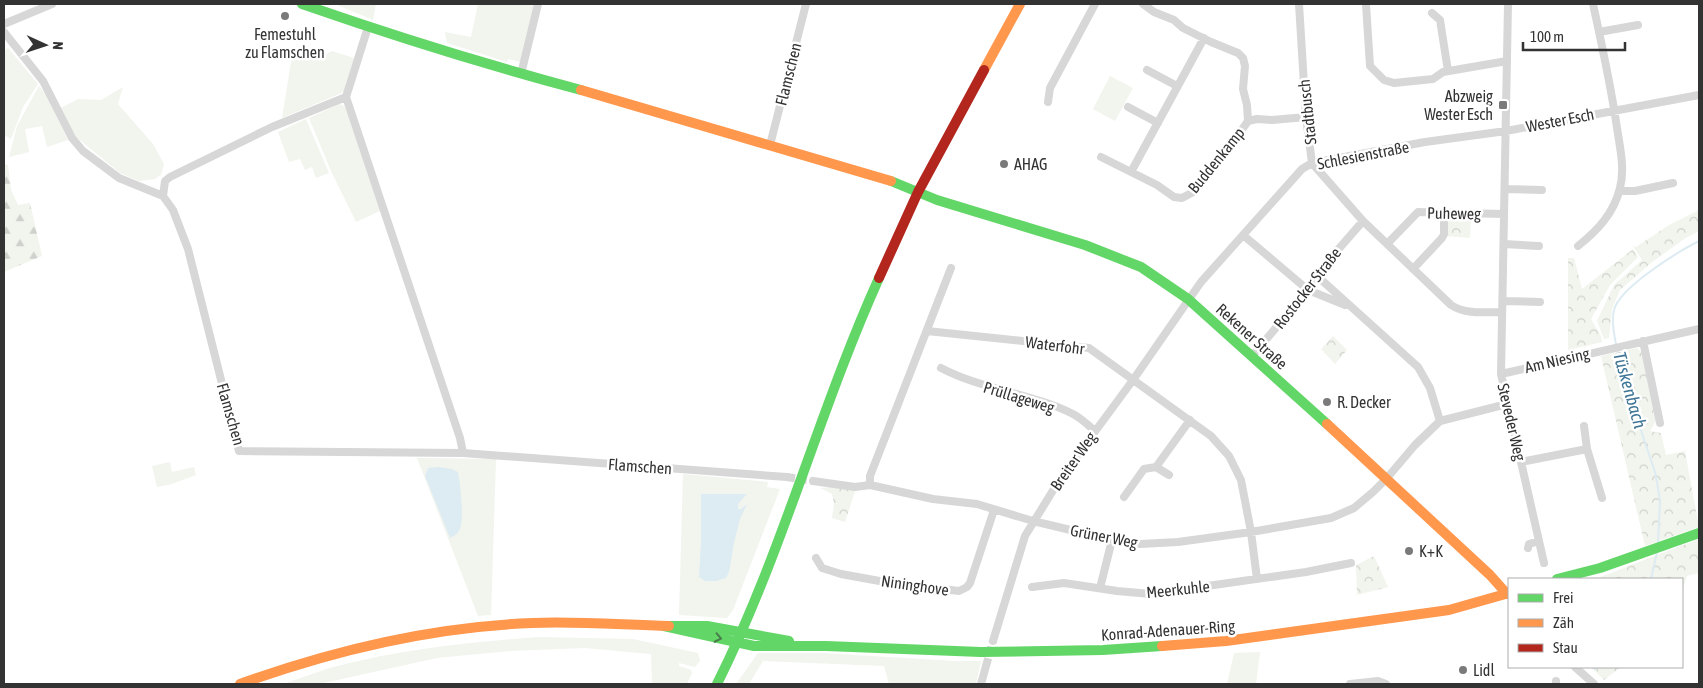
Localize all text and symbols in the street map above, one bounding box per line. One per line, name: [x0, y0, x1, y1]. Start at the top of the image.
marker: Femestuhl zu Flamschen: [279, 10, 291, 22]
north arrow: [20, 20, 70, 70]
scale bar: [1523, 20, 1626, 52]
place label: Femestuhl zu Flamschen: [245, 25, 325, 61]
text: 100 m: [1530, 28, 1564, 45]
text: N: [50, 41, 66, 50]
street label: Flamschen: [772, 41, 804, 107]
street label: Stadtbusch: [1295, 78, 1319, 146]
place label: Abzweig Wester Esch: [1424, 87, 1493, 123]
marker: Abzweig Wester Esch: [1497, 99, 1509, 111]
street label: Wester Esch: [1525, 105, 1595, 135]
street label: Buddenkamp: [1184, 124, 1249, 197]
street label: Schlesienstraße: [1316, 137, 1410, 173]
place label: AHAG: [1014, 155, 1047, 173]
marker: AHAG: [998, 158, 1010, 170]
street label: Puheweg: [1427, 204, 1481, 223]
street label: Rostocker Straße: [1270, 244, 1344, 332]
street label: Rekener Straße: [1213, 299, 1291, 373]
street label: Waterfohr: [1024, 332, 1086, 358]
street label: Am Niesing: [1523, 344, 1591, 377]
water label: Tüskenbach: [1609, 349, 1651, 431]
street label: Prüllageweg: [981, 378, 1057, 417]
street label: Flamschen: [214, 381, 248, 447]
street label: Steveder Weg: [1493, 382, 1530, 463]
place label: R. Decker: [1337, 393, 1391, 411]
marker: R. Decker: [1321, 396, 1333, 408]
street label: Breiter Weg: [1046, 428, 1101, 494]
street label: Flamschen: [607, 455, 673, 477]
street label: Grüner Weg: [1069, 521, 1139, 552]
place label: K+K: [1419, 542, 1443, 560]
marker: K+K: [1403, 545, 1415, 557]
street label: Nininghove: [880, 571, 950, 600]
street label: Meerkuhle: [1145, 577, 1211, 601]
legend: [1508, 578, 1683, 668]
text: Frei: [1553, 589, 1573, 606]
text: Zäh: [1553, 614, 1574, 631]
street label: Konrad-Adenauer-Ring: [1100, 616, 1236, 645]
one-way arrow: [714, 632, 723, 643]
text: Stau: [1553, 639, 1578, 656]
place label: Lidl: [1473, 661, 1495, 679]
marker: Lidl: [1457, 664, 1469, 676]

